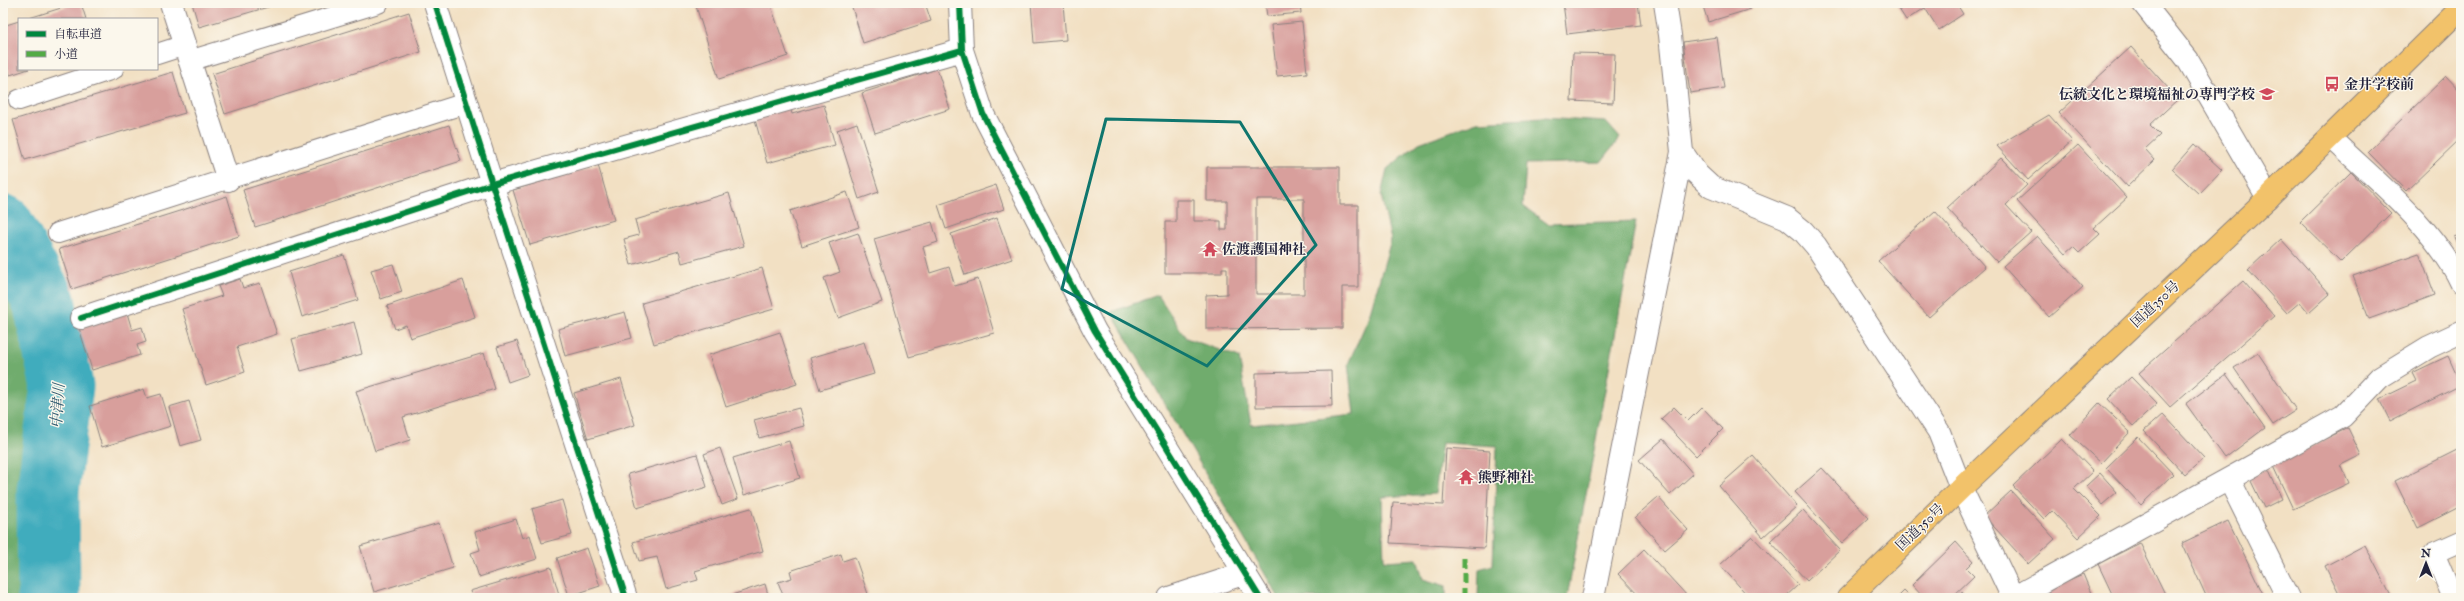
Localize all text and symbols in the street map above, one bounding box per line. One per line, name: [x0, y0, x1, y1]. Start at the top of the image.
legend: [18, 18, 158, 70]
text: 自転車道: [54, 27, 102, 42]
text: 小道: [54, 47, 78, 62]
bus stop icon: 金井学校前: [2323, 75, 2341, 93]
place label: 金井学校前: [2344, 76, 2414, 93]
school or university icon: 伝統文化と環境福祉の専門学校: [2258, 85, 2276, 103]
place label: 伝統文化と環境福祉の専門学校: [2059, 86, 2255, 103]
temple icon: 佐渡護国神社: [1201, 240, 1219, 258]
place label: 佐渡護国神社: [1222, 241, 1306, 258]
street label: 国道350号: [2127, 277, 2183, 331]
water label: 中津川: [47, 381, 69, 429]
temple icon: 熊野神社: [1457, 468, 1475, 486]
place label: 熊野神社: [1478, 469, 1534, 486]
street label: 国道350号: [1892, 500, 1948, 554]
north arrow: [2406, 543, 2446, 583]
text: N: [2420, 547, 2432, 560]

